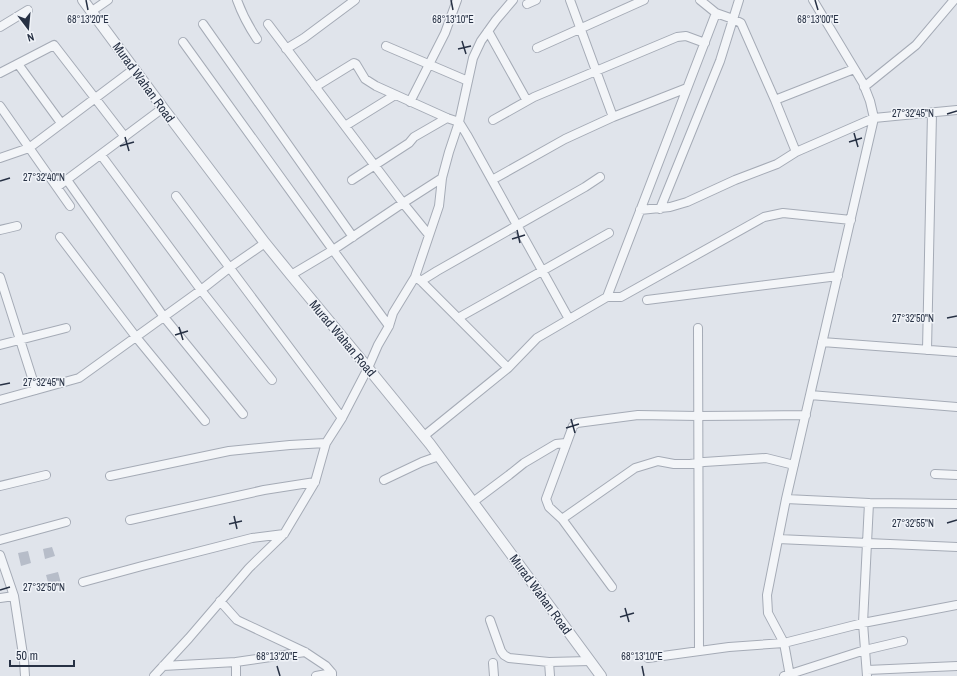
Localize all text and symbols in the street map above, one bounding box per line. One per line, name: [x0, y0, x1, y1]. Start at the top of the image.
north arrow: [8, 8, 48, 48]
text: 68°13'20"E: [67, 13, 109, 26]
text: 68°13'10"E: [432, 13, 474, 26]
text: 68°13'00"E: [797, 13, 839, 26]
text: N: [26, 30, 36, 45]
street label: Murad Wahan Road: [109, 39, 178, 126]
text: 27°32'45"N: [892, 107, 934, 120]
text: 27°32'40"N: [23, 171, 65, 184]
street label: Murad Wahan Road: [306, 296, 380, 380]
text: 27°32'50"N: [892, 312, 934, 325]
text: 27°32'45"N: [23, 376, 65, 389]
text: 27°32'55"N: [892, 517, 934, 530]
street label: Murad Wahan Road: [506, 551, 575, 638]
text: 27°32'50"N: [23, 581, 65, 594]
scale bar: [10, 642, 74, 668]
text: 50 m: [16, 648, 38, 664]
text: 68°13'20"E: [256, 650, 298, 663]
text: 68°13'10"E: [621, 650, 663, 663]

